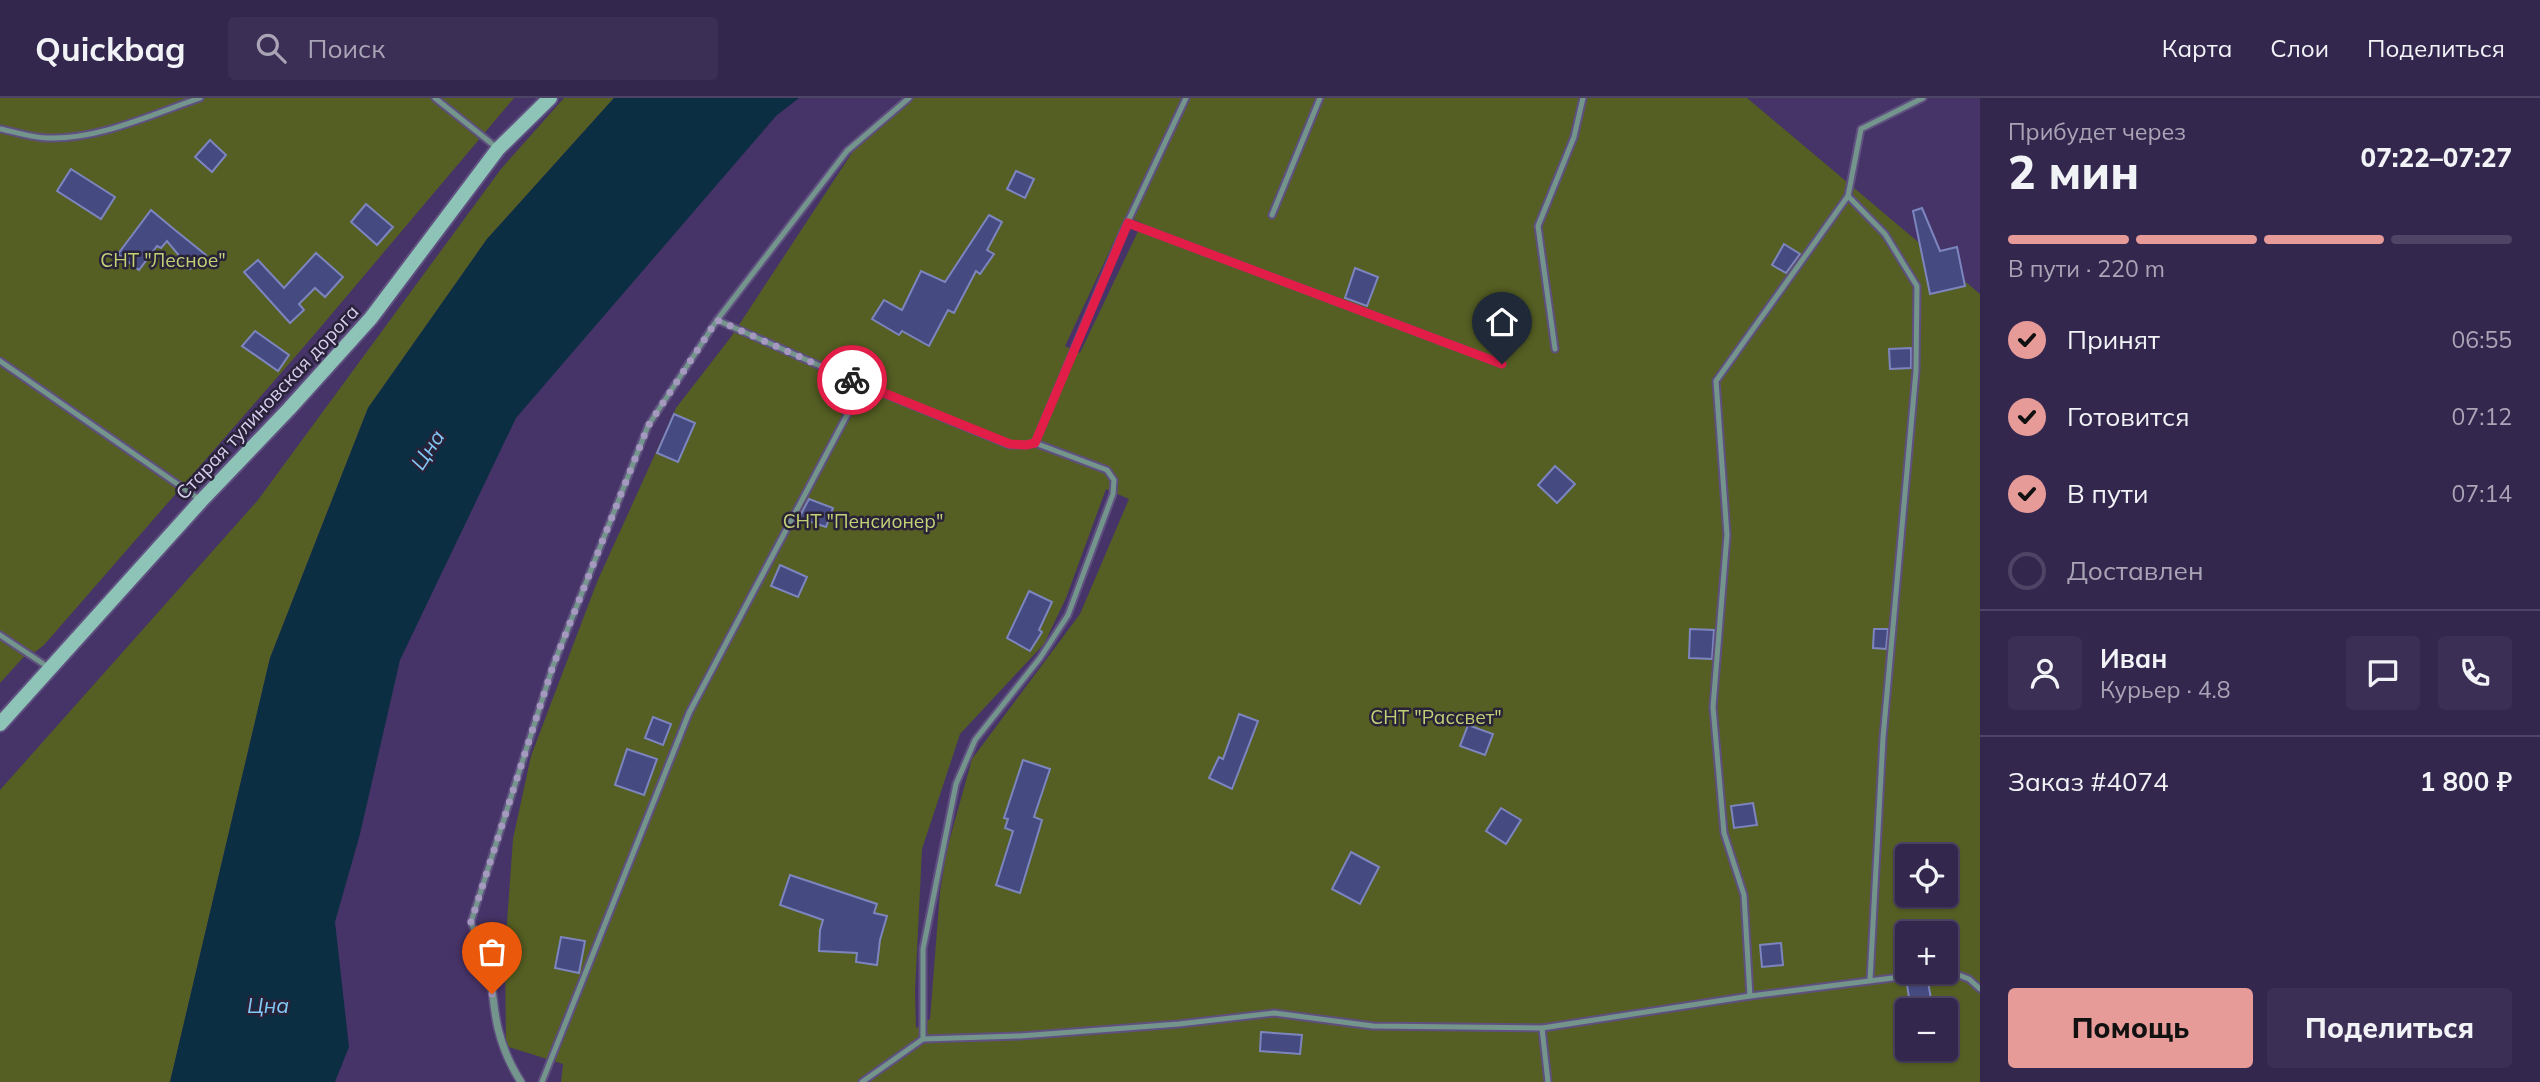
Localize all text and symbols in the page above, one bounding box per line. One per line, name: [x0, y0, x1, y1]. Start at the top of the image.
search box: [228, 17, 718, 80]
text: Quickbag: [35, 28, 186, 69]
icon: search: [252, 29, 290, 67]
text: Поиск: [308, 32, 385, 65]
text: Карта: [2162, 33, 2232, 63]
text: Слои: [2270, 33, 2329, 63]
text: Поделиться: [2367, 33, 2505, 63]
text: Прибудет через: [2008, 117, 2186, 146]
text: 07:22–07:27: [2361, 141, 2512, 174]
text: 2 мин: [2008, 143, 2139, 201]
park label: СНТ "Лесное": [100, 248, 226, 272]
text: В пути · 220 m: [2008, 254, 2165, 283]
pin: [1472, 292, 1532, 364]
street label: Старая тулиновская дорога: [170, 300, 364, 504]
icon: home: [1483, 303, 1521, 341]
icon: check: [2008, 321, 2046, 359]
text: Принят: [2067, 323, 2160, 356]
text: 06:55: [2452, 325, 2512, 354]
courier: [817, 345, 887, 415]
icon: bike: [833, 361, 871, 399]
icon: check: [2008, 398, 2046, 436]
text: Готовится: [2067, 400, 2190, 433]
text: 07:12: [2452, 402, 2512, 431]
water label: Цна: [405, 425, 450, 474]
icon: check: [2008, 475, 2046, 513]
text: В пути: [2067, 477, 2148, 510]
text: 07:14: [2452, 479, 2512, 508]
park label: СНТ "Пенсионер": [783, 509, 943, 533]
text: Доставлен: [2067, 554, 2204, 587]
button: person: [2008, 636, 2082, 710]
button: chat: [2346, 636, 2420, 710]
button: phone: [2438, 636, 2512, 710]
text: Иван: [2100, 642, 2167, 675]
text: Курьер · 4.8: [2100, 675, 2231, 704]
park label: СНТ "Рассвет": [1370, 705, 1502, 729]
text: Заказ #4074: [2008, 765, 2169, 798]
text: 1 800 ₽: [2420, 765, 2512, 798]
map controls: [1895, 844, 1958, 1061]
button: locate: [1895, 844, 1958, 907]
button: +: [1895, 921, 1958, 984]
pin: [462, 922, 522, 994]
icon: bag: [473, 933, 511, 971]
button: Помощь: [2008, 988, 2253, 1068]
button: Поделиться: [2267, 988, 2512, 1068]
water label: Цна: [247, 992, 289, 1018]
button: −: [1895, 998, 1958, 1061]

